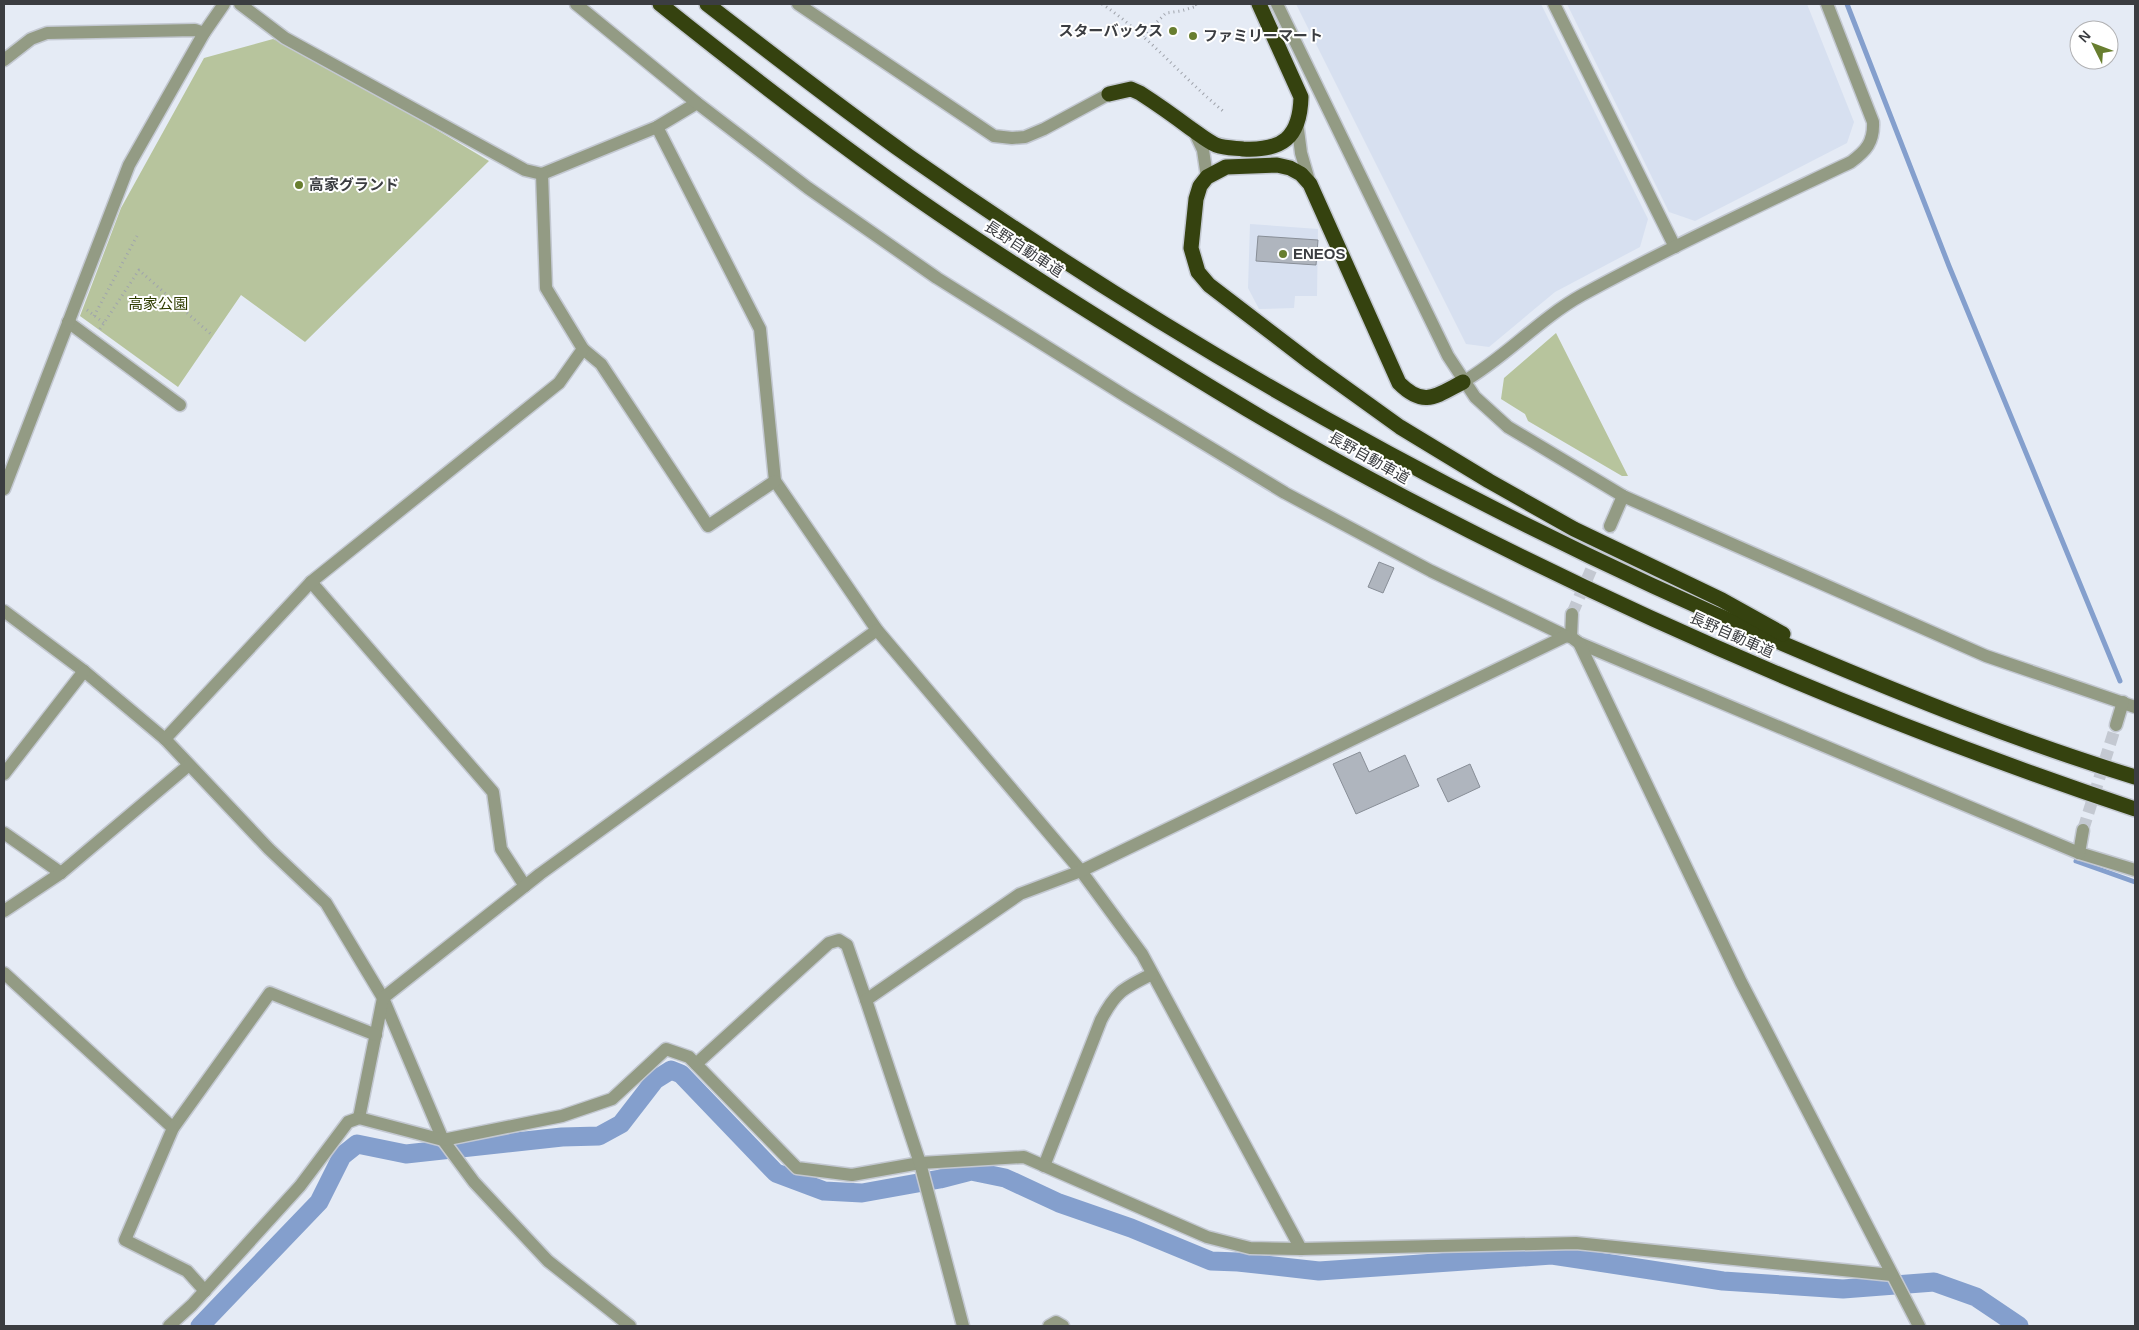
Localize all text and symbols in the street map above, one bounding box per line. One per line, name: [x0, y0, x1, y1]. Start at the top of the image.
north arrow: [2069, 20, 2119, 70]
place label: スターバックス: [1059, 22, 1163, 39]
marker: スターバックス: [1167, 25, 1179, 37]
place label: ファミリーマート: [1203, 27, 1323, 44]
text: N: [2075, 27, 2094, 45]
marker: ファミリーマート: [1187, 30, 1199, 42]
place label: 高家グランド: [309, 176, 399, 193]
marker: 高家グランド: [293, 179, 305, 191]
street label: 長野自動車道: [982, 217, 1067, 280]
place label: ENEOS: [1293, 245, 1346, 262]
marker: ENEOS: [1277, 248, 1289, 260]
park label: 高家公園: [128, 295, 188, 312]
street label: 長野自動車道: [1326, 428, 1413, 487]
street label: 長野自動車道: [1688, 608, 1777, 661]

